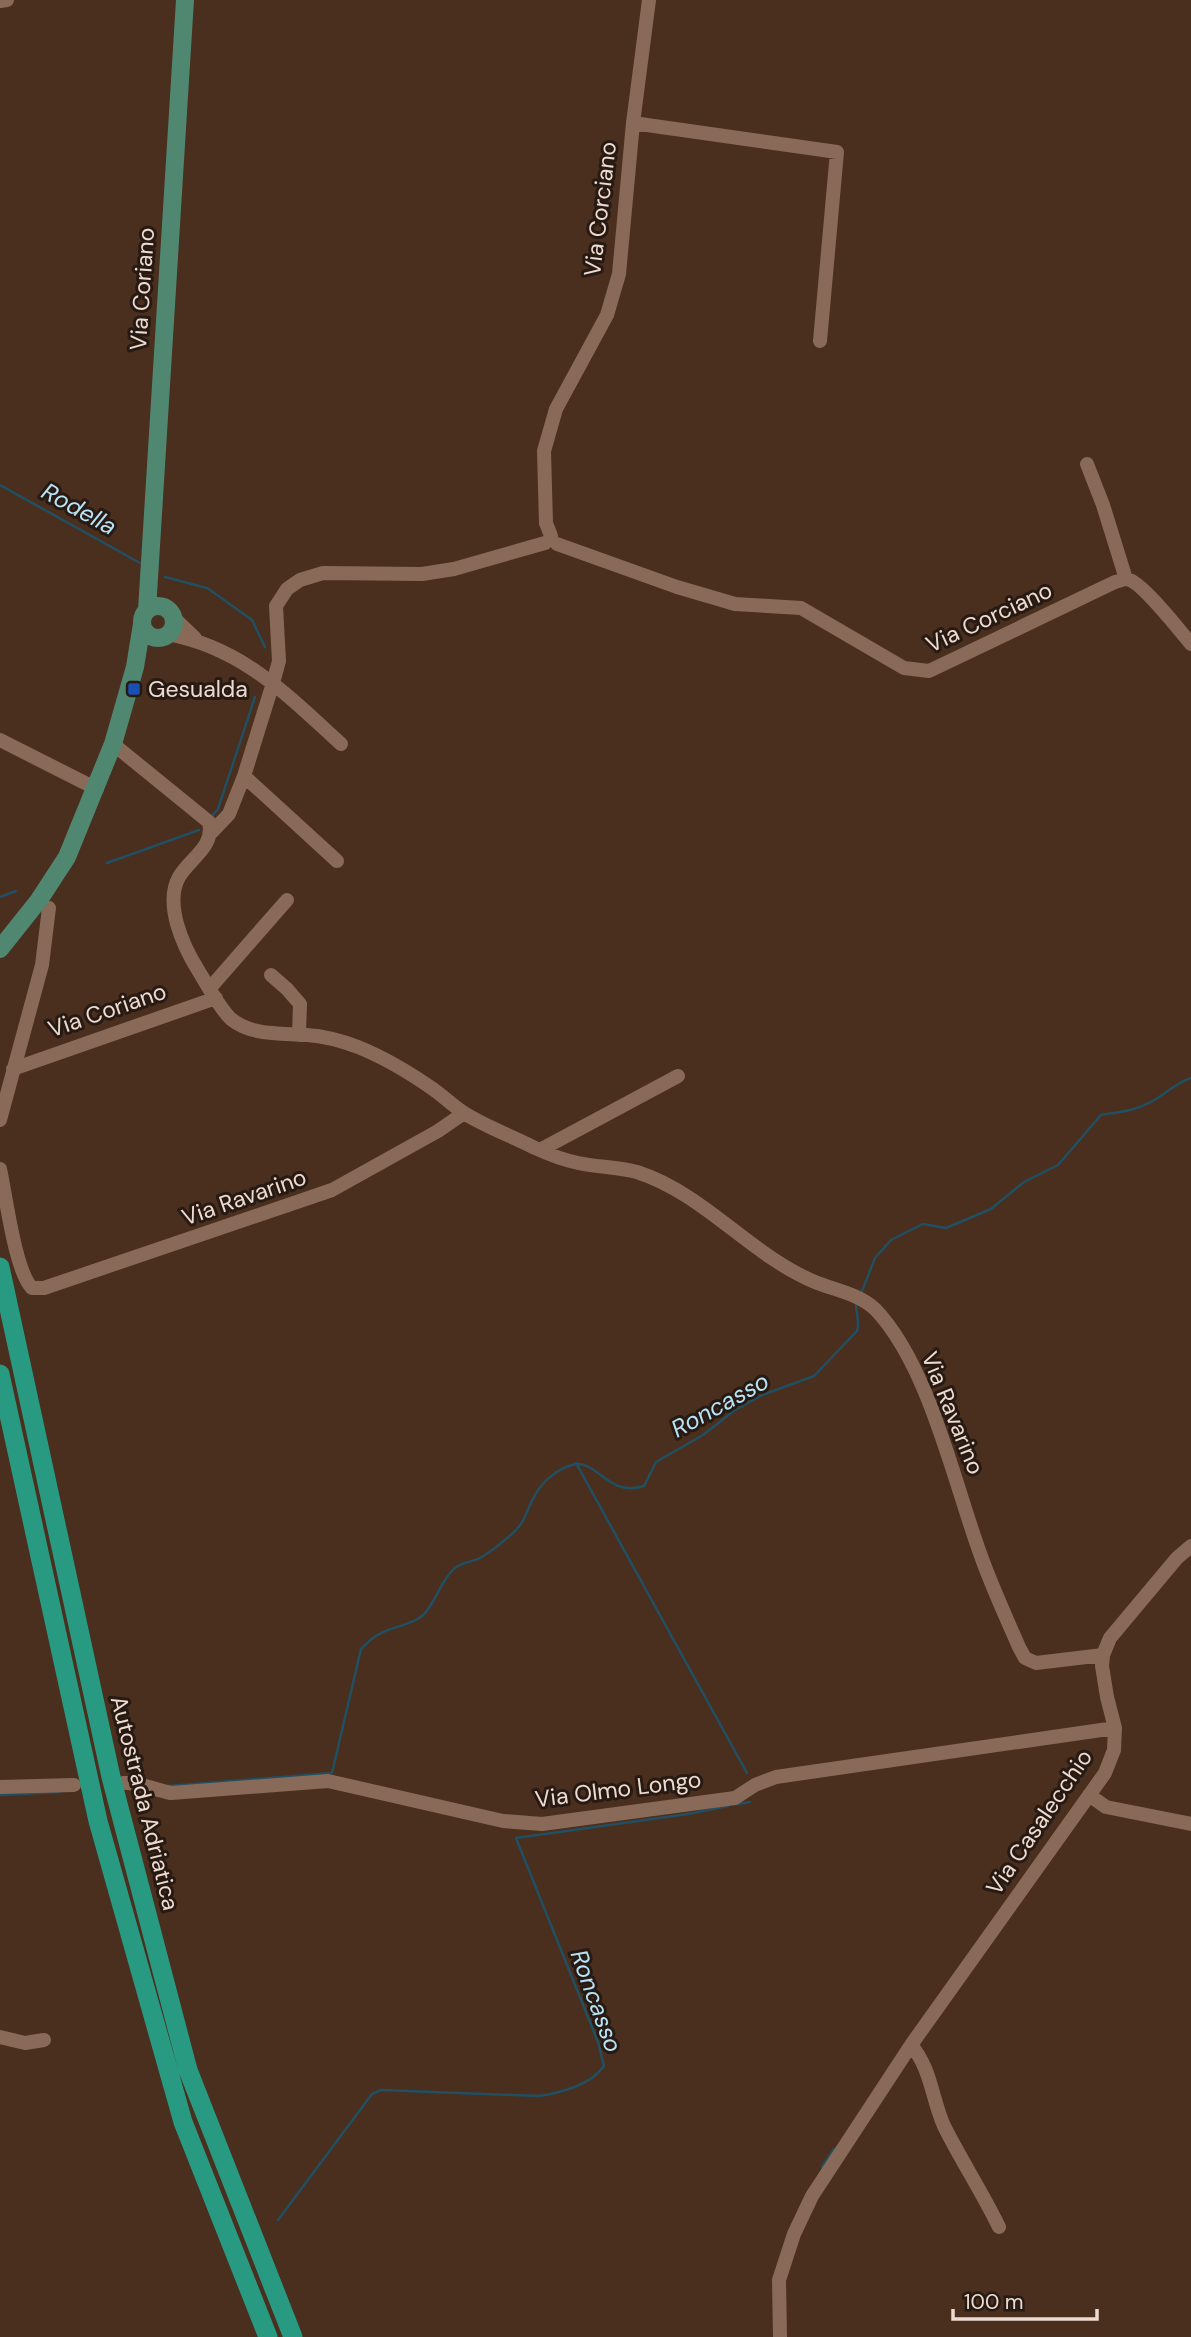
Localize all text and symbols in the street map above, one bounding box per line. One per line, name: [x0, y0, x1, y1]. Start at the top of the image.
street label: Via Corciano: [577, 140, 623, 278]
street label: Via Coriano: [123, 227, 161, 351]
water label: Rodella: [36, 475, 122, 542]
street label: Via Corciano: [921, 575, 1057, 659]
place label: Gesualda: [148, 674, 248, 704]
marker: Gesualda: [126, 681, 142, 697]
street label: Via Coriano: [44, 976, 170, 1044]
street label: Via Ravarino: [178, 1162, 310, 1232]
street label: Via Ravarino: [915, 1347, 991, 1479]
water label: Roncasso: [665, 1365, 774, 1444]
street label: Autostrada Adriatica: [104, 1693, 186, 1913]
street label: Via Casalecchio: [979, 1743, 1099, 1901]
street label: Via Olmo Longo: [533, 1764, 703, 1814]
water label: Roncasso: [564, 1945, 629, 2056]
scale bar: [953, 2278, 1096, 2322]
text: 100 m: [964, 2288, 1024, 2316]

